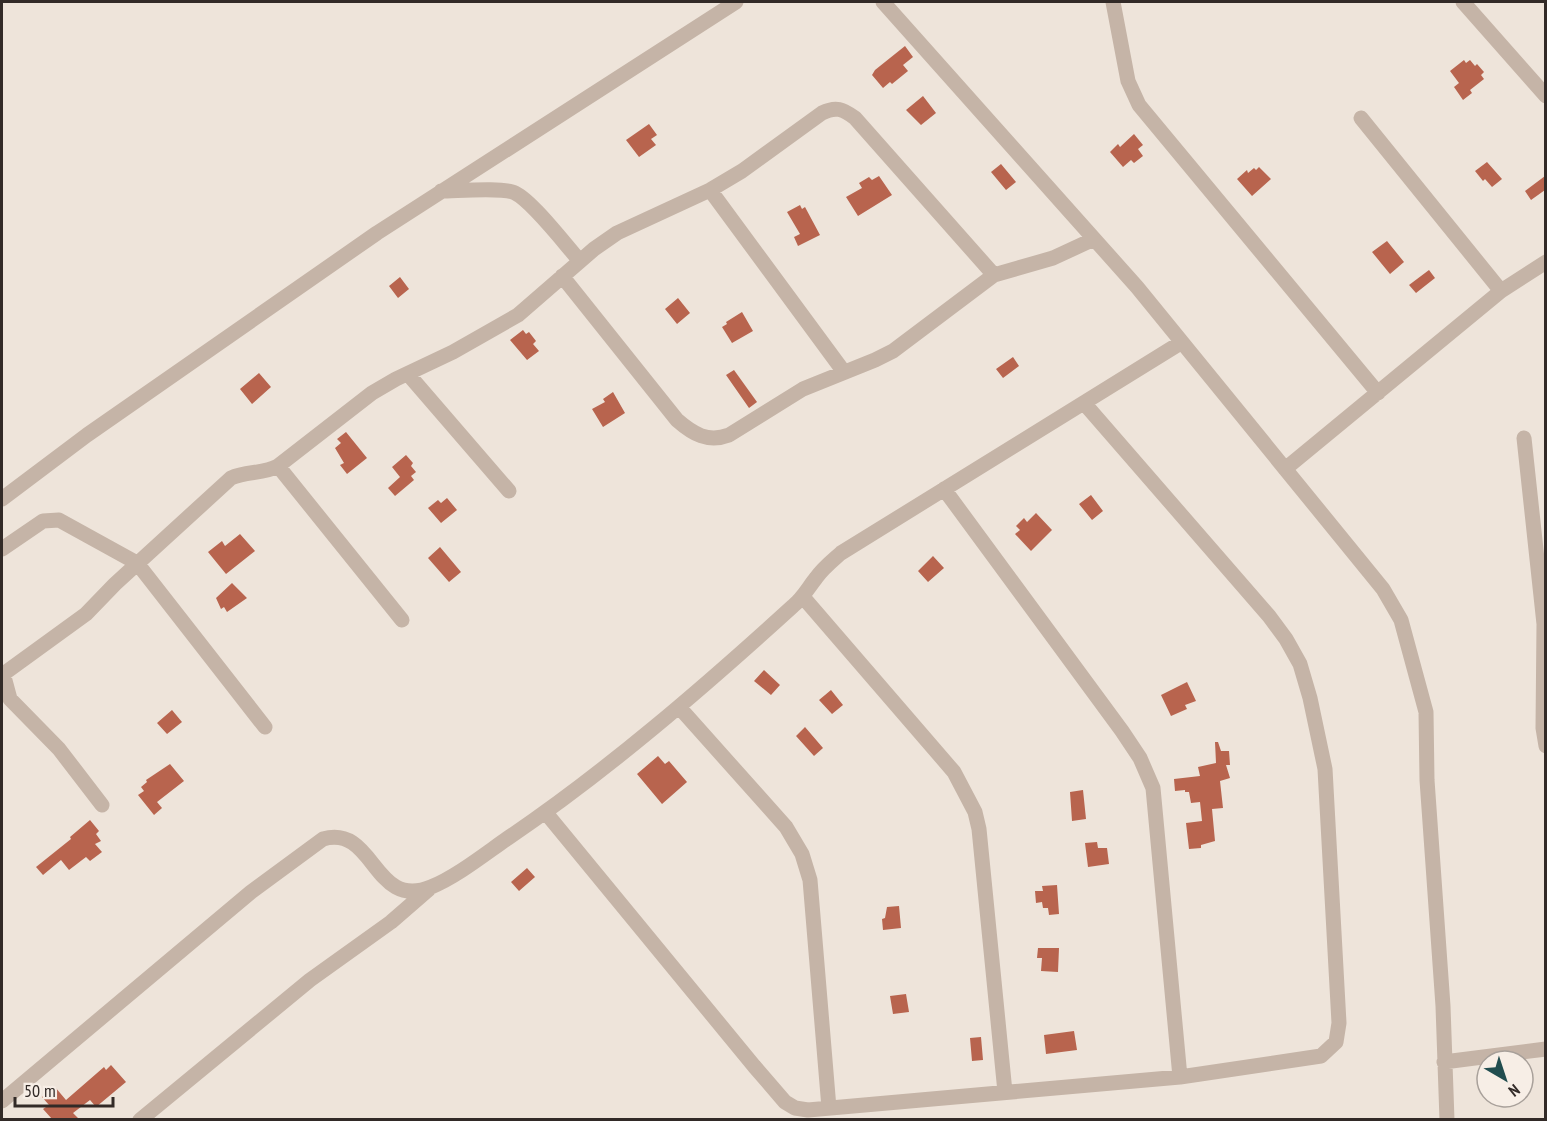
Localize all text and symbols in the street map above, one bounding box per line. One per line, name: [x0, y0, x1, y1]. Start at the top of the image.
north arrow: [1475, 1049, 1535, 1109]
scale bar: [15, 1070, 112, 1108]
text: 50 m: [24, 1079, 56, 1102]
text: N: [1505, 1080, 1524, 1101]

